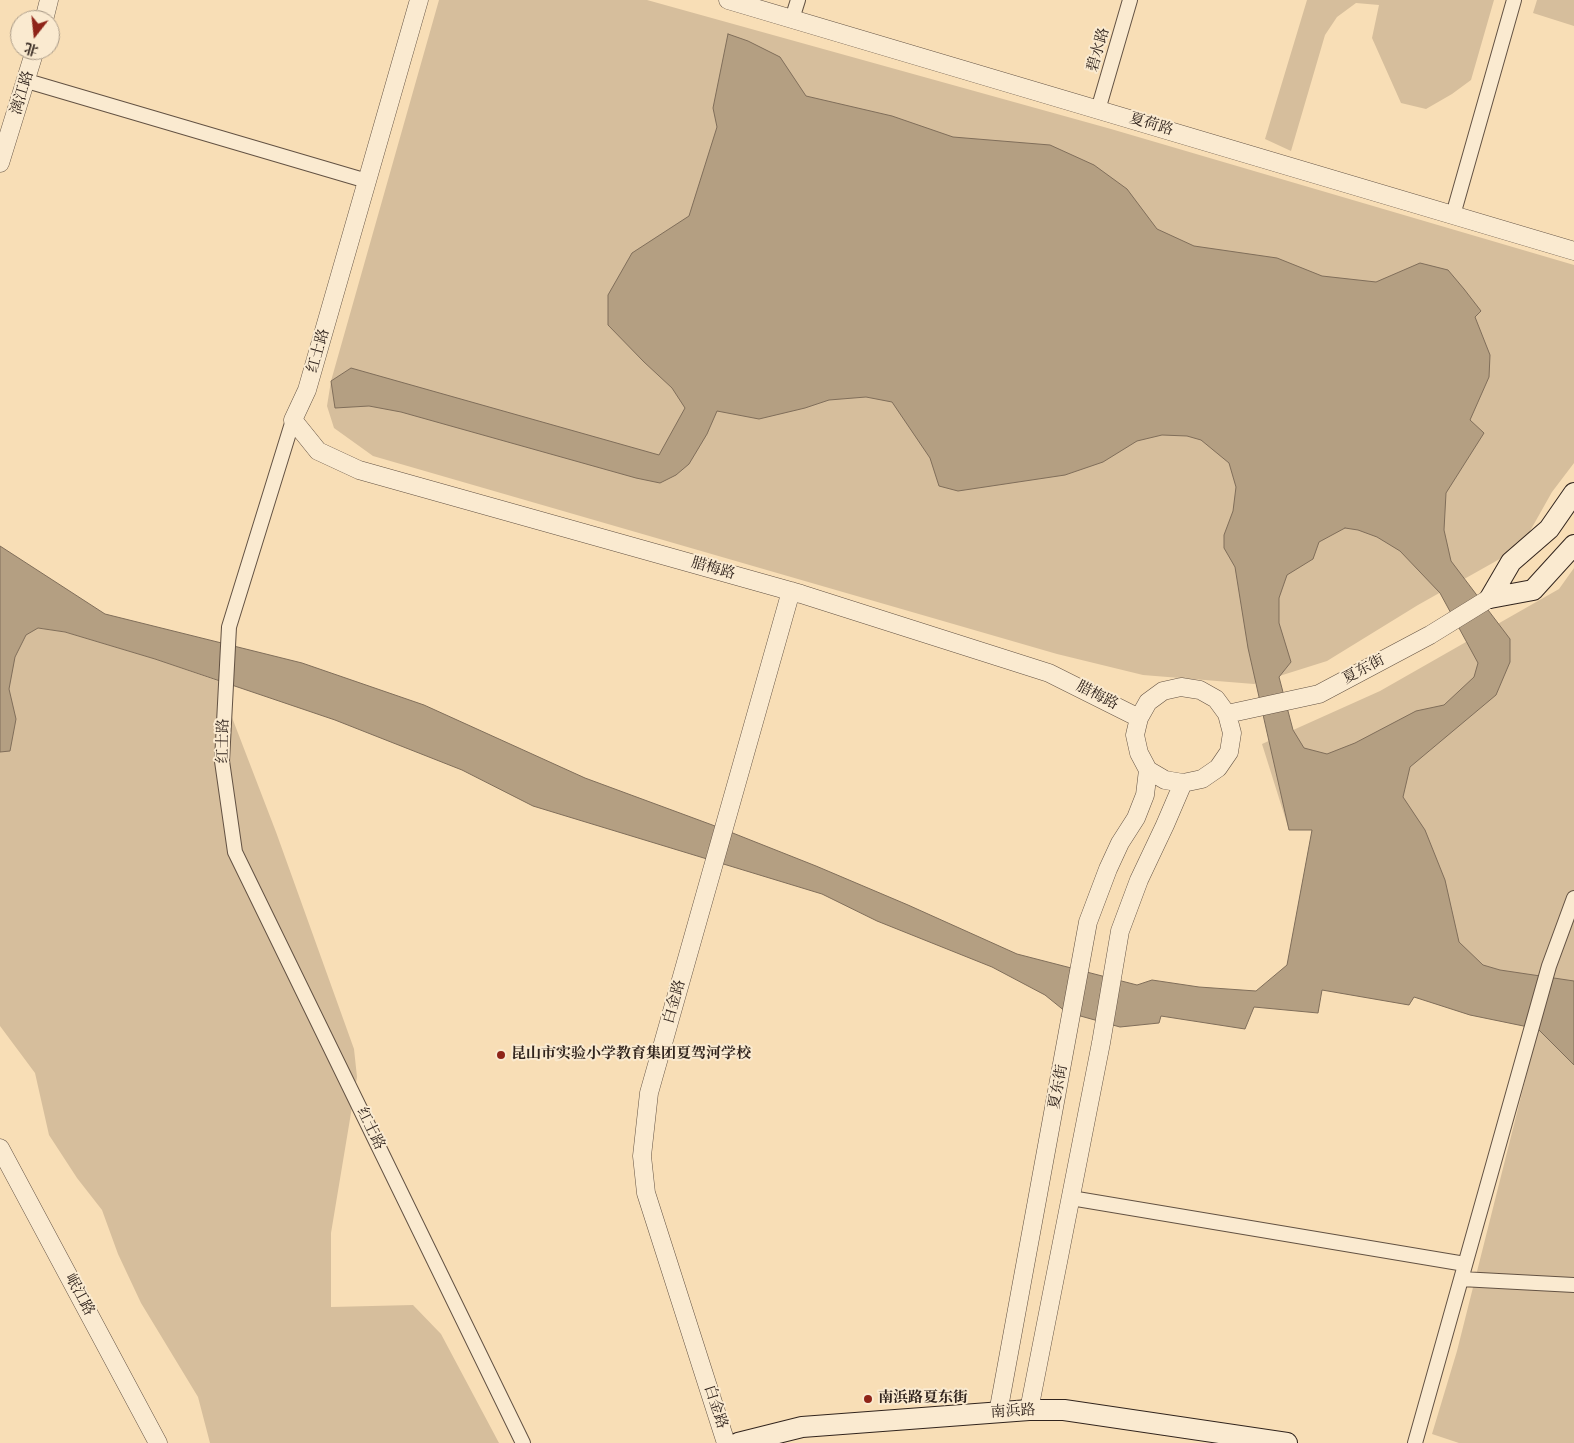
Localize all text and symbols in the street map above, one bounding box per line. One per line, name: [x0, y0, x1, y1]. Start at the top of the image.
north arrow: [10, 10, 60, 60]
street label: 碧水路: [1084, 26, 1114, 74]
text: 北: [22, 38, 40, 60]
street label: 漓江路: [8, 69, 38, 117]
street label: 夏荷路: [1127, 110, 1175, 140]
street label: 红士路: [304, 327, 334, 375]
street label: 腊梅路: [689, 554, 737, 584]
street label: 夏东街: [1340, 651, 1388, 689]
street label: 腊梅路: [1073, 678, 1121, 714]
street label: 红士路: [215, 718, 233, 764]
street label: 白金路: [660, 978, 690, 1026]
place label: 昆山市实验小学教育集团夏驾河学校: [511, 1046, 751, 1064]
marker: 昆山市实验小学教育集团夏驾河学校: [495, 1049, 507, 1061]
street label: 夏东街: [1046, 1063, 1072, 1111]
street label: 红士路: [352, 1105, 388, 1153]
street label: 岷江路: [60, 1271, 98, 1319]
street label: 白金路: [699, 1383, 731, 1431]
place label: 南浜路夏东街: [878, 1390, 968, 1408]
marker: 南浜路夏东街: [862, 1393, 874, 1405]
street label: 南浜路: [990, 1402, 1036, 1422]

